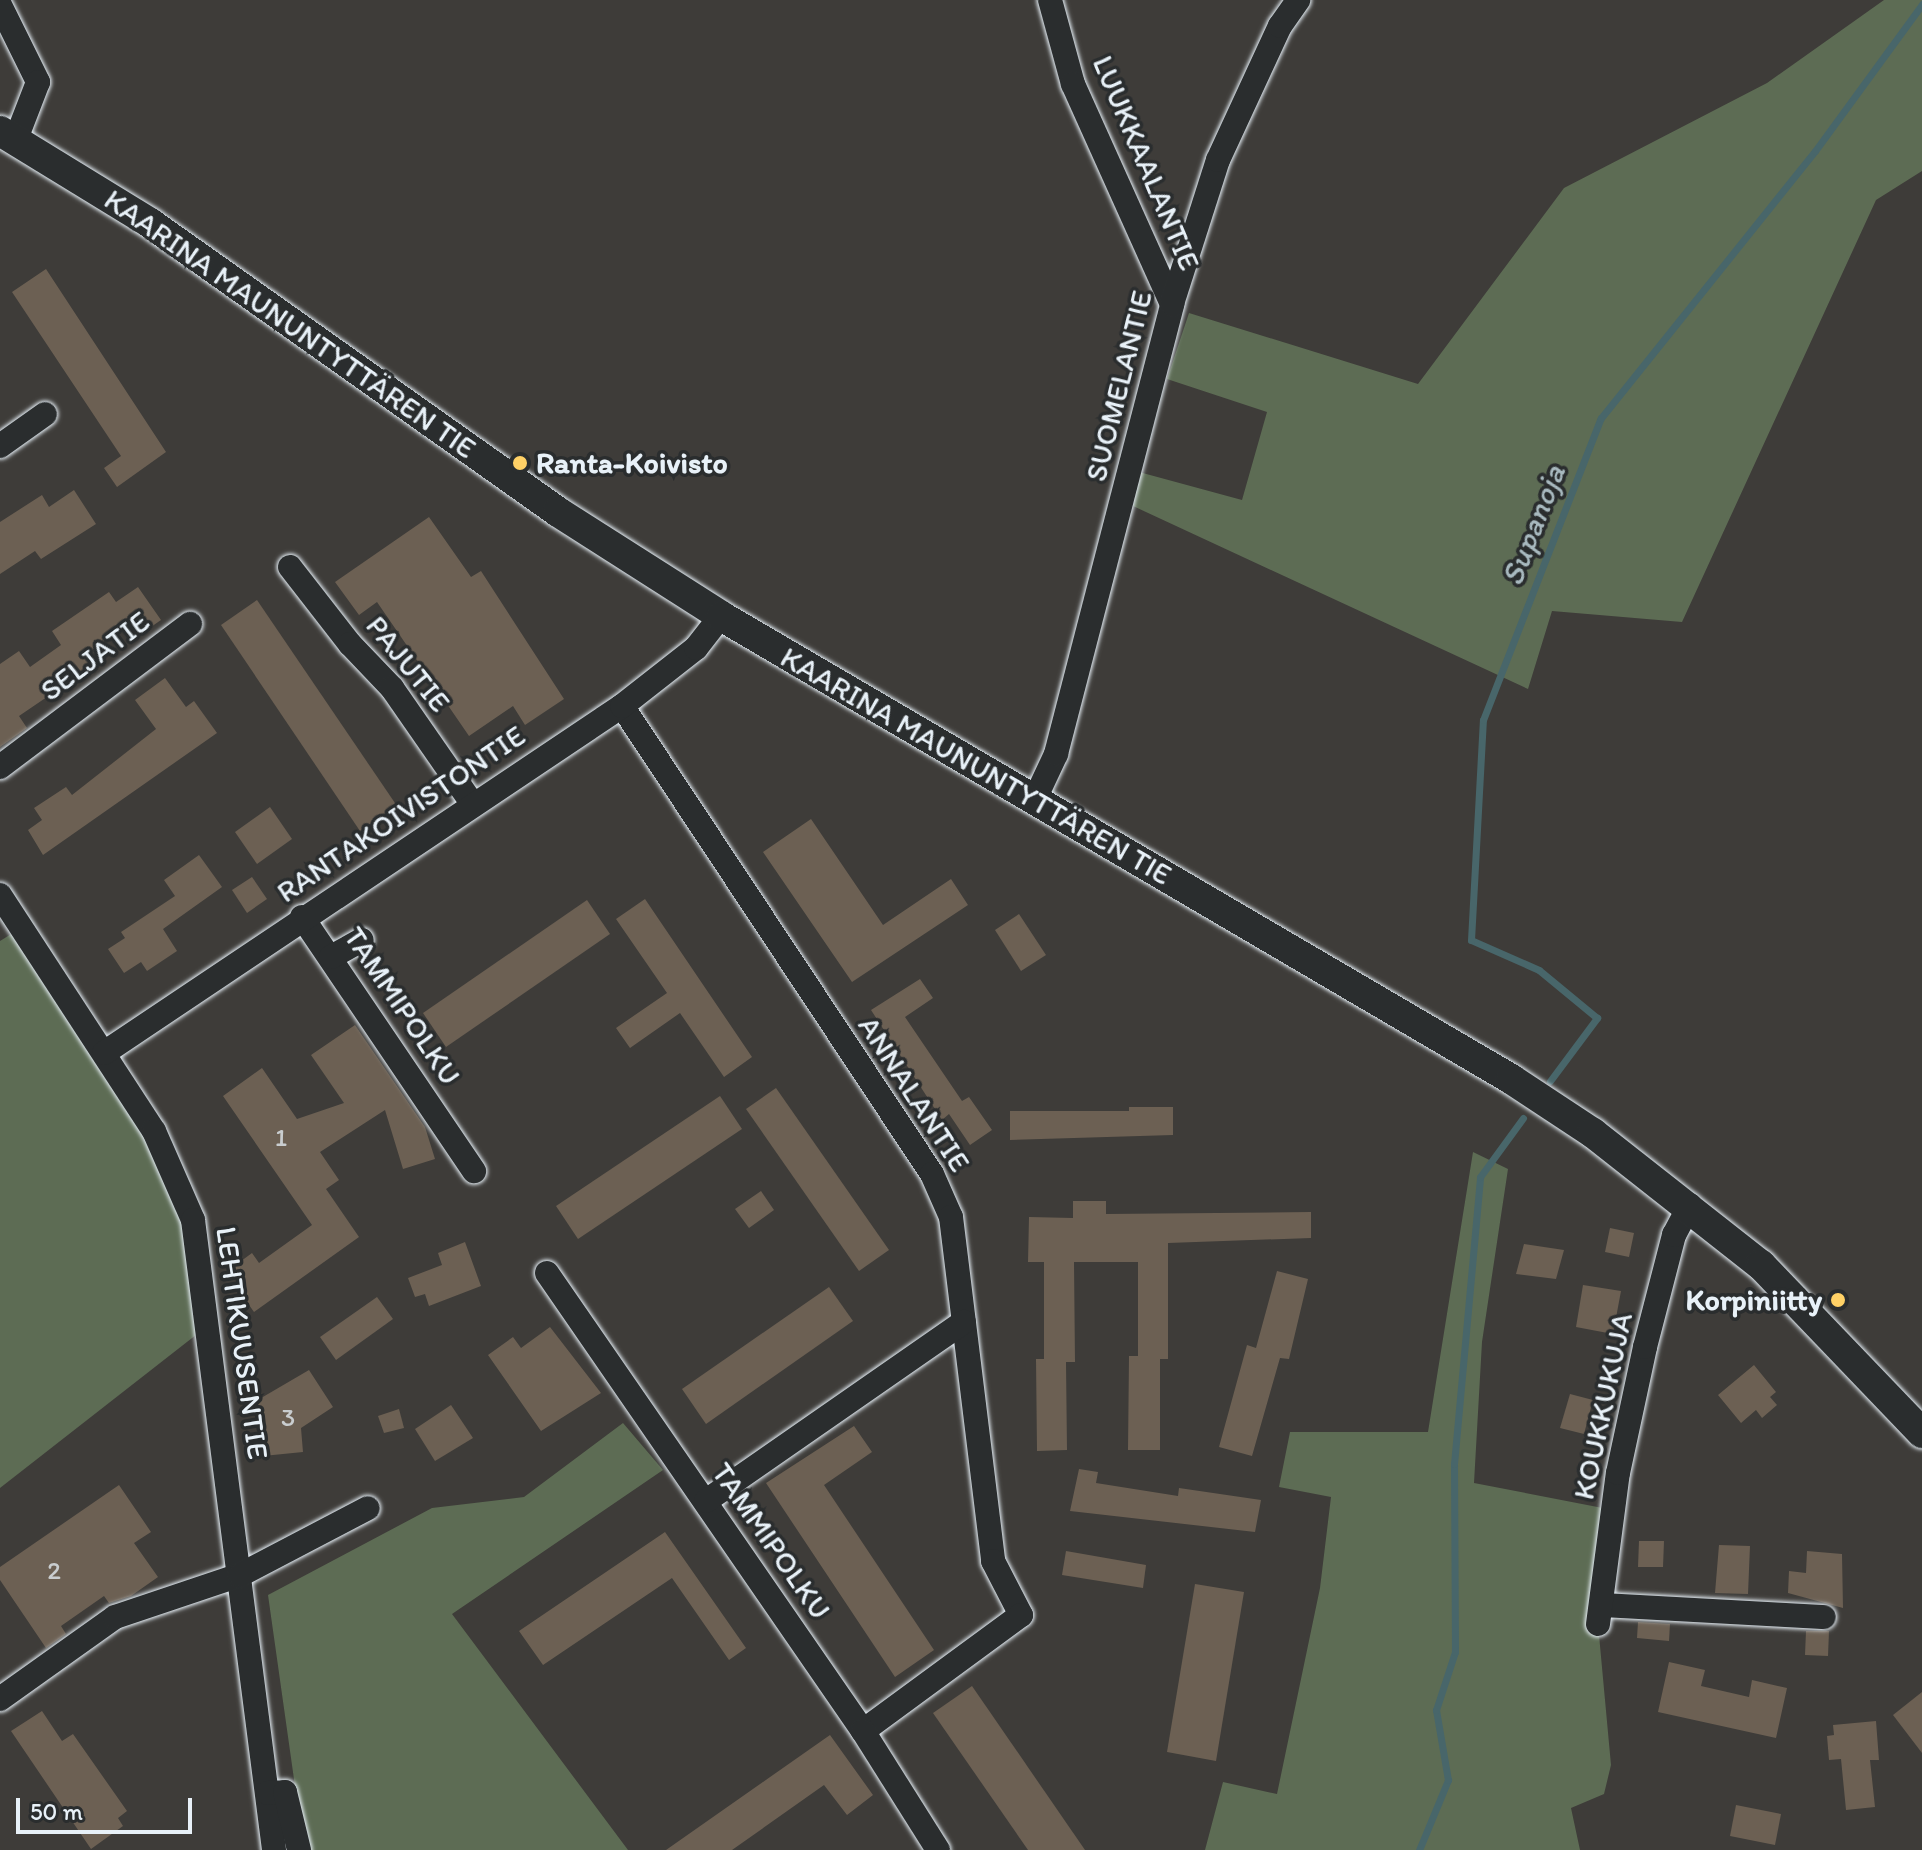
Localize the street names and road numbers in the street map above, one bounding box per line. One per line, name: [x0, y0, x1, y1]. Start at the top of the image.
street label: LUUKKAALANTIE: [1085, 50, 1207, 276]
street label: KAARINA MAUNUNTYTTÄREN TIE: [96, 181, 484, 467]
street label: SUOMELANTIE: [1078, 287, 1160, 485]
street label: SELJATIE: [33, 603, 157, 709]
street label: PAJUTIE: [358, 609, 458, 719]
street label: KAARINA MAUNUNTYTTÄREN TIE: [773, 638, 1179, 894]
street label: RANTAKOIVISTONTIE: [270, 718, 532, 910]
street label: TAMMIPOLKU: [336, 920, 468, 1092]
street label: ANNALANTIE: [850, 1009, 978, 1179]
street label: LEHTIKUUSENTIE: [208, 1224, 276, 1462]
street label: KOUKKUKUJA: [1566, 1309, 1640, 1503]
street label: TAMMIPOLKU: [704, 1456, 838, 1626]

